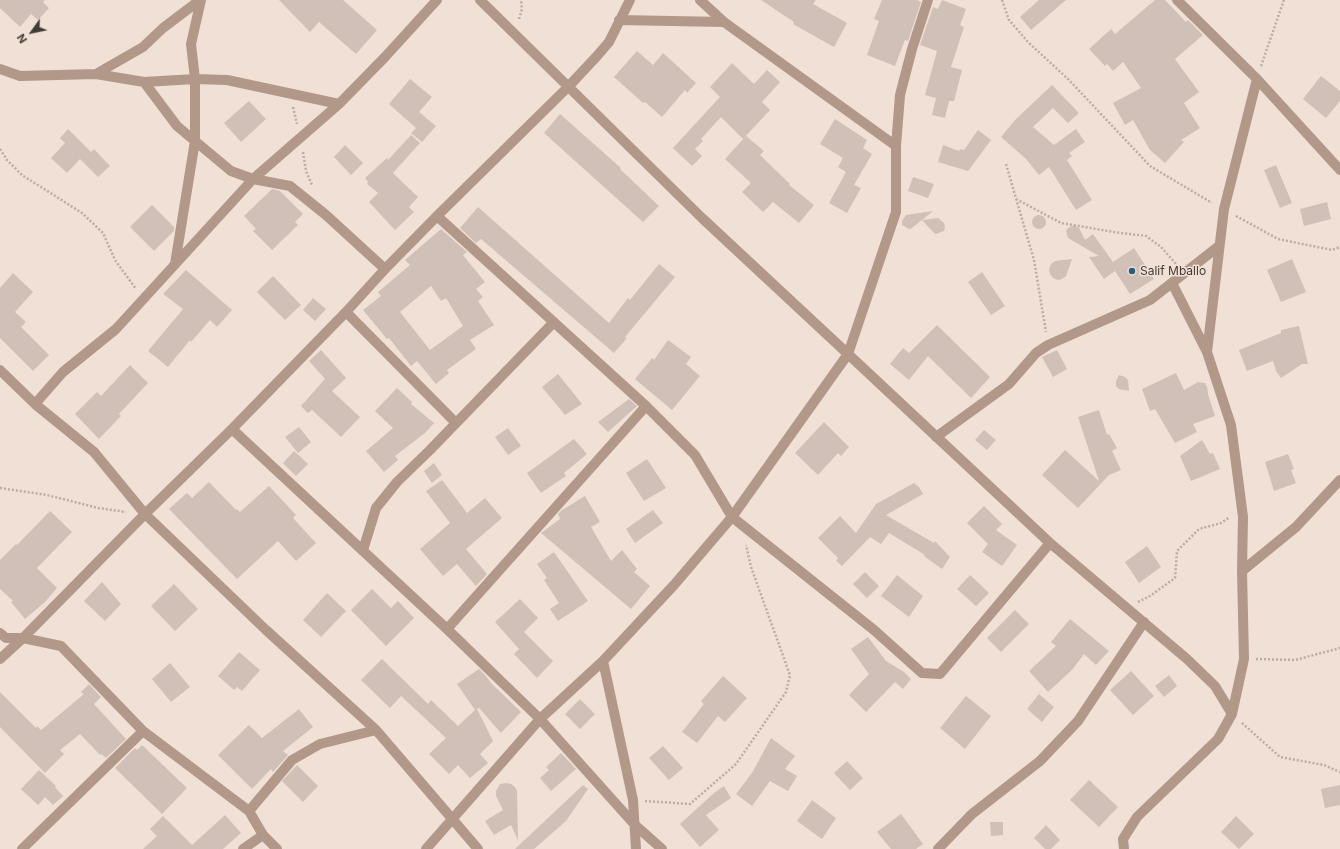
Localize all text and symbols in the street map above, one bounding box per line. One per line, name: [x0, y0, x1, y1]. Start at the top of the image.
north arrow: [12, 12, 52, 52]
text: N: [14, 31, 30, 46]
place label: Salif Mballo: [1140, 264, 1206, 278]
marker: Salif Mballo: [1127, 266, 1137, 276]

